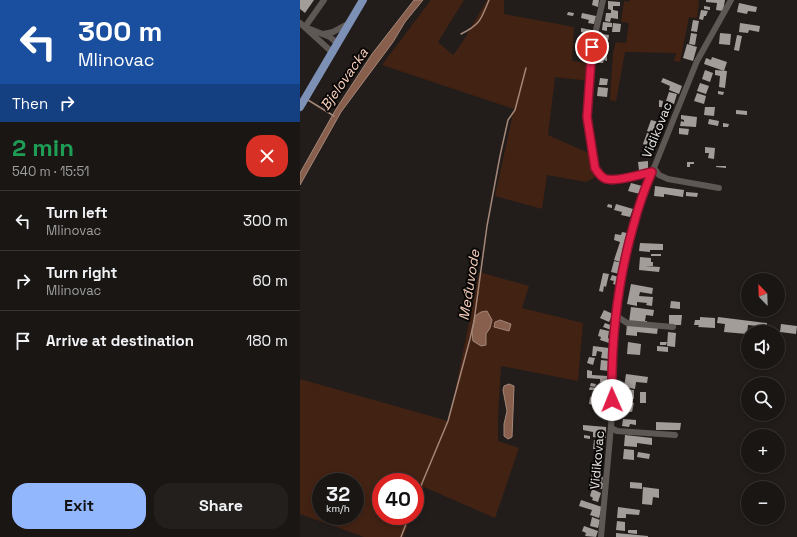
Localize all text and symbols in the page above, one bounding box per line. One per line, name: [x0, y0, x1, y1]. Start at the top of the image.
text: 300 m: [78, 13, 162, 49]
icon: left: [12, 16, 64, 68]
pin: [575, 30, 609, 64]
icon: arrive: [581, 36, 603, 58]
water label: Bjelovacka: [316, 44, 373, 114]
text: Mlinovac: [78, 48, 154, 71]
icon: right: [56, 92, 78, 114]
text: Then: [12, 94, 48, 113]
street label: Vidikovac: [638, 99, 676, 161]
text: 2 min: [12, 132, 74, 163]
button: close: [246, 135, 288, 177]
text: 540 m · 15:51: [12, 163, 89, 180]
text: Turn left: [46, 203, 108, 222]
icon: left: [12, 210, 34, 232]
text: 300 m: [243, 211, 288, 230]
text: Mlinovac: [46, 222, 101, 239]
water label: Međuvode: [455, 248, 484, 322]
text: Turn right: [46, 263, 117, 282]
icon: right: [12, 270, 34, 292]
text: 60 m: [252, 271, 288, 290]
north arrow: [741, 273, 785, 317]
map controls: [741, 273, 785, 525]
text: Mlinovac: [46, 282, 101, 299]
button: sound: [741, 325, 785, 369]
icon: arrive: [12, 330, 34, 352]
text: Arrive at destination: [46, 331, 194, 350]
text: 180 m: [246, 331, 288, 350]
button: search: [741, 377, 785, 421]
position arrow: [591, 379, 633, 421]
button: +: [741, 429, 785, 473]
street label: Vidikovac: [586, 430, 608, 490]
speed limit sign: 40: [372, 473, 424, 525]
text: 32: [326, 481, 350, 507]
button: −: [741, 481, 785, 525]
button: Exit: [12, 483, 146, 529]
button: Share: [154, 483, 288, 529]
text: km/h: [326, 502, 350, 515]

